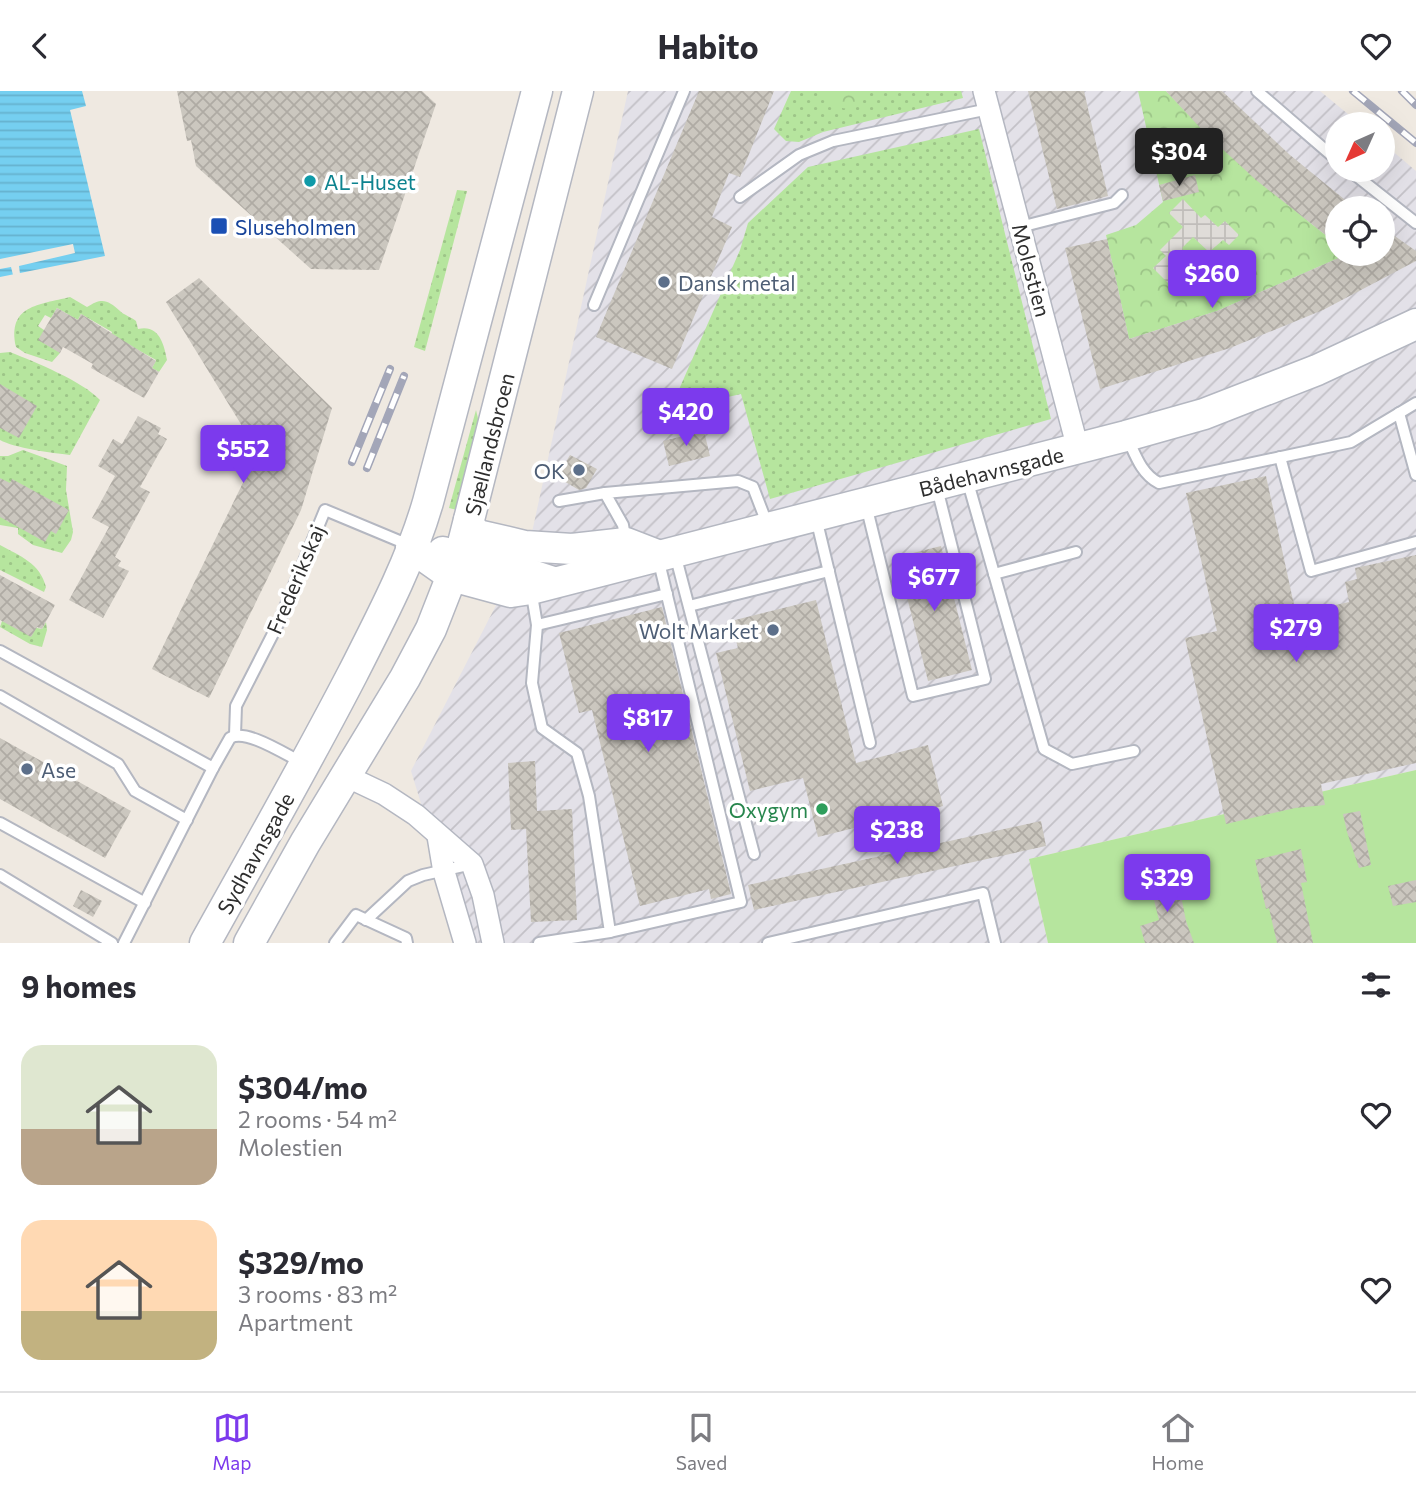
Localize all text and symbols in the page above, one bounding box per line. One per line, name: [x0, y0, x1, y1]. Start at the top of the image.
text: Habito: [657, 26, 759, 66]
icon: back: [21, 27, 59, 65]
icon: heart: [1357, 27, 1395, 65]
north arrow: [1325, 112, 1395, 182]
map controls: [1325, 112, 1395, 266]
pin: $304: [1138, 129, 1220, 188]
text: $304: [1151, 137, 1207, 165]
place label: AL-Huset: [324, 169, 416, 194]
marker: AL-Huset: [302, 173, 318, 189]
button: locate: [1325, 196, 1395, 266]
place label: Sluseholmen: [235, 214, 356, 239]
marker: Sluseholmen: [209, 216, 229, 236]
street label: Molestien: [1008, 221, 1056, 319]
pin: $260: [1171, 251, 1253, 310]
text: $260: [1184, 259, 1240, 287]
place label: Dansk metal: [678, 270, 796, 295]
marker: Dansk metal: [656, 274, 672, 290]
street label: Sjællandsbroen: [459, 370, 519, 518]
pin: $420: [645, 389, 727, 448]
text: $420: [658, 397, 714, 425]
pin: $552: [202, 425, 284, 485]
text: $552: [216, 434, 270, 462]
street label: Bådehavnsgade: [916, 441, 1066, 501]
place label: OK: [534, 458, 565, 483]
marker: OK: [571, 462, 587, 478]
street label: Frederikskaj: [261, 520, 329, 638]
pin: $677: [893, 553, 975, 613]
text: $677: [908, 562, 960, 590]
pin: $279: [1255, 605, 1337, 664]
text: $279: [1270, 613, 1322, 641]
place label: Wolt Market: [639, 618, 759, 643]
marker: Wolt Market: [765, 622, 781, 638]
pin: $817: [607, 695, 689, 754]
text: $817: [623, 703, 673, 731]
place label: Ase: [41, 757, 76, 782]
marker: Ase: [19, 761, 35, 777]
street label: Sydhavnsgade: [211, 788, 299, 918]
place label: Oxygym: [729, 797, 808, 822]
marker: Oxygym: [814, 801, 830, 817]
pin: $238: [856, 807, 938, 866]
text: $238: [870, 815, 924, 843]
pin: $329: [1126, 855, 1208, 914]
text: $329: [1140, 863, 1194, 891]
icon: filters: [1357, 966, 1395, 1004]
text: 9 homes: [21, 967, 136, 1004]
text: $304/mo: [238, 1068, 368, 1105]
icon: home: [77, 1073, 161, 1157]
icon: heart: [1357, 1096, 1395, 1134]
text: 2 rooms · 54 m²: [238, 1105, 397, 1133]
text: Molestien: [238, 1133, 343, 1161]
text: $329/mo: [238, 1243, 364, 1280]
icon: home: [77, 1248, 161, 1332]
icon: heart: [1357, 1271, 1395, 1309]
text: 3 rooms · 83 m²: [238, 1280, 397, 1308]
text: Apartment: [238, 1308, 353, 1336]
tab: Map: [212, 1409, 251, 1474]
tab: Saved: [676, 1409, 727, 1474]
tab: Home: [1152, 1409, 1204, 1474]

